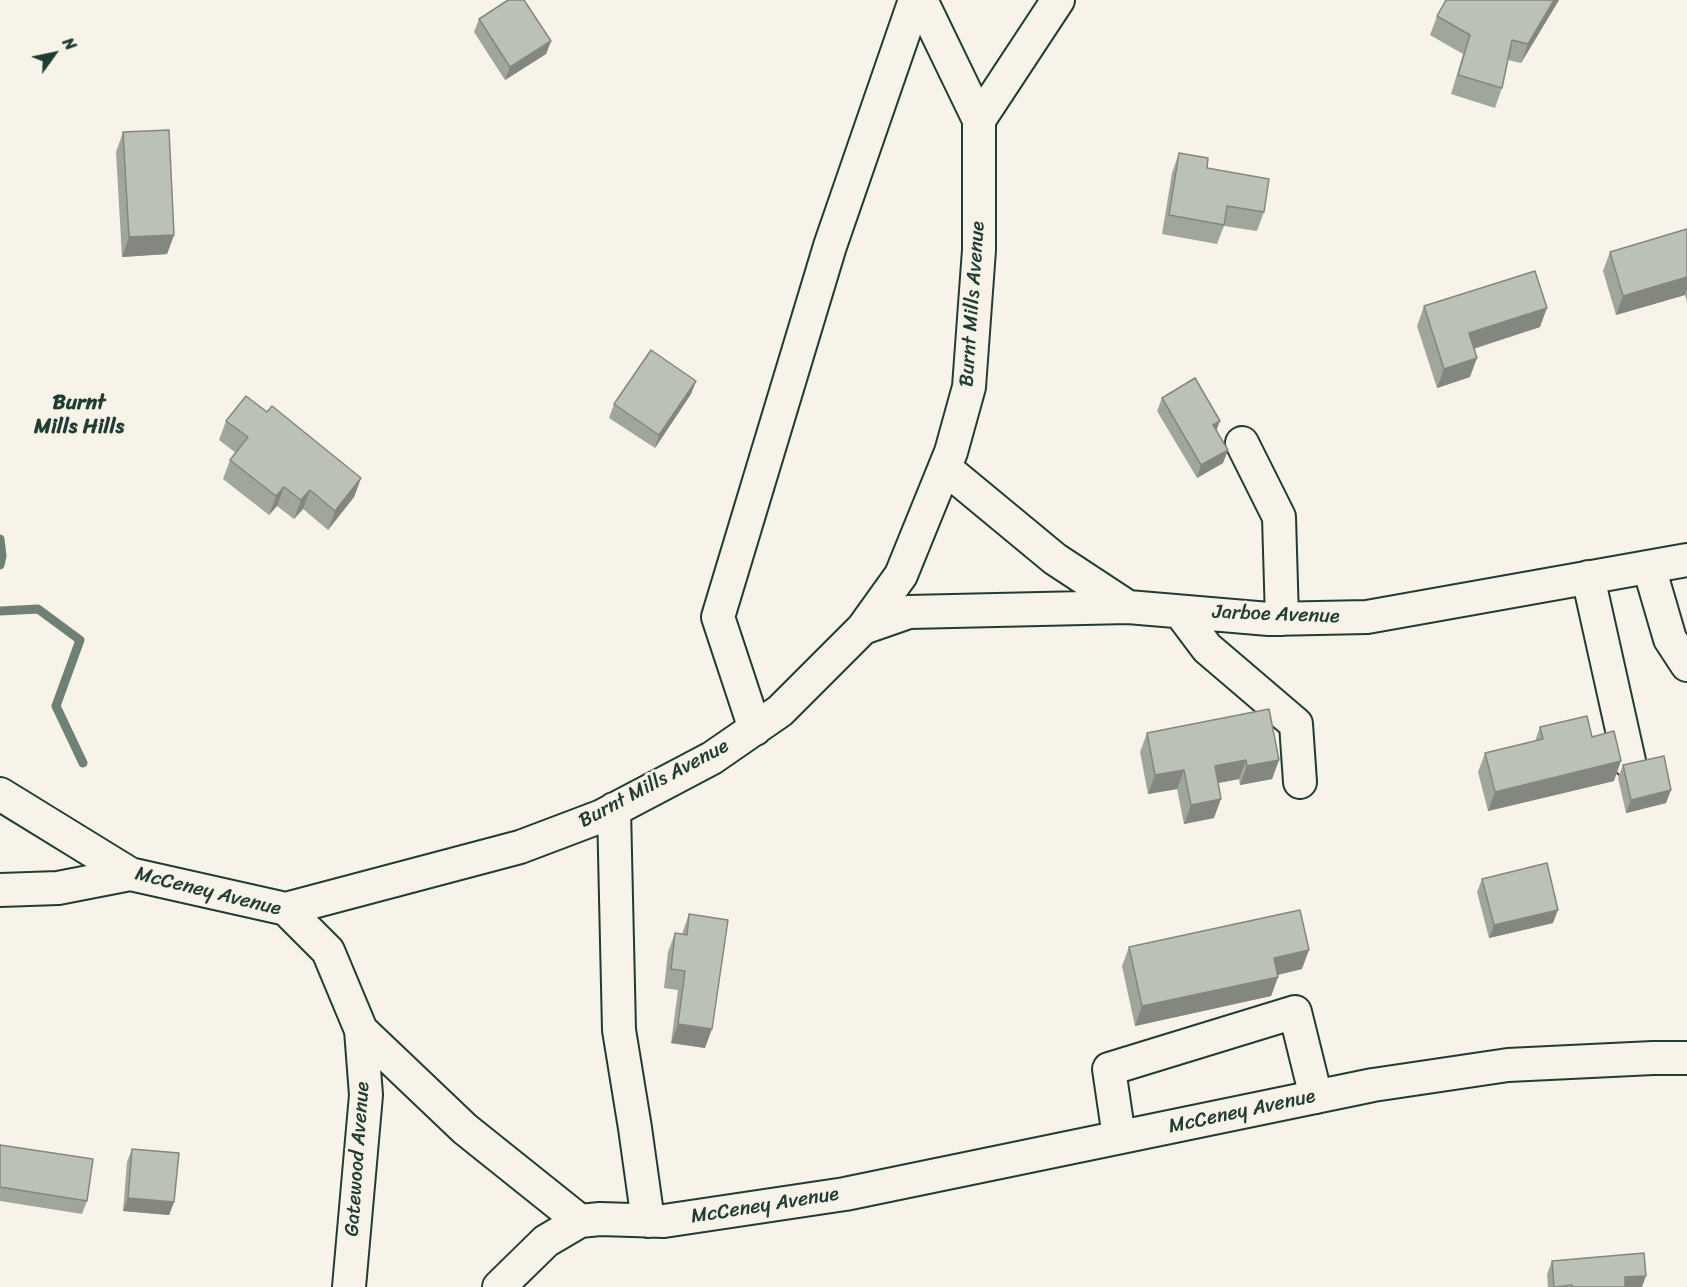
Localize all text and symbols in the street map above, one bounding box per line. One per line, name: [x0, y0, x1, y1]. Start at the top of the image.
north arrow: [24, 24, 84, 84]
text: N: [54, 31, 85, 56]
street label: Burnt Mills Avenue: [955, 220, 991, 388]
district label: Burnt Mills Hills: [34, 391, 124, 441]
street label: Jarboe Avenue: [1212, 601, 1340, 629]
street label: Burnt Mills Avenue: [575, 734, 733, 834]
street label: McCeney Avenue: [133, 862, 283, 922]
street label: Gatewood Avenue: [341, 1081, 375, 1237]
street label: McCeney Avenue: [1166, 1085, 1318, 1139]
street label: McCeney Avenue: [689, 1182, 841, 1230]

